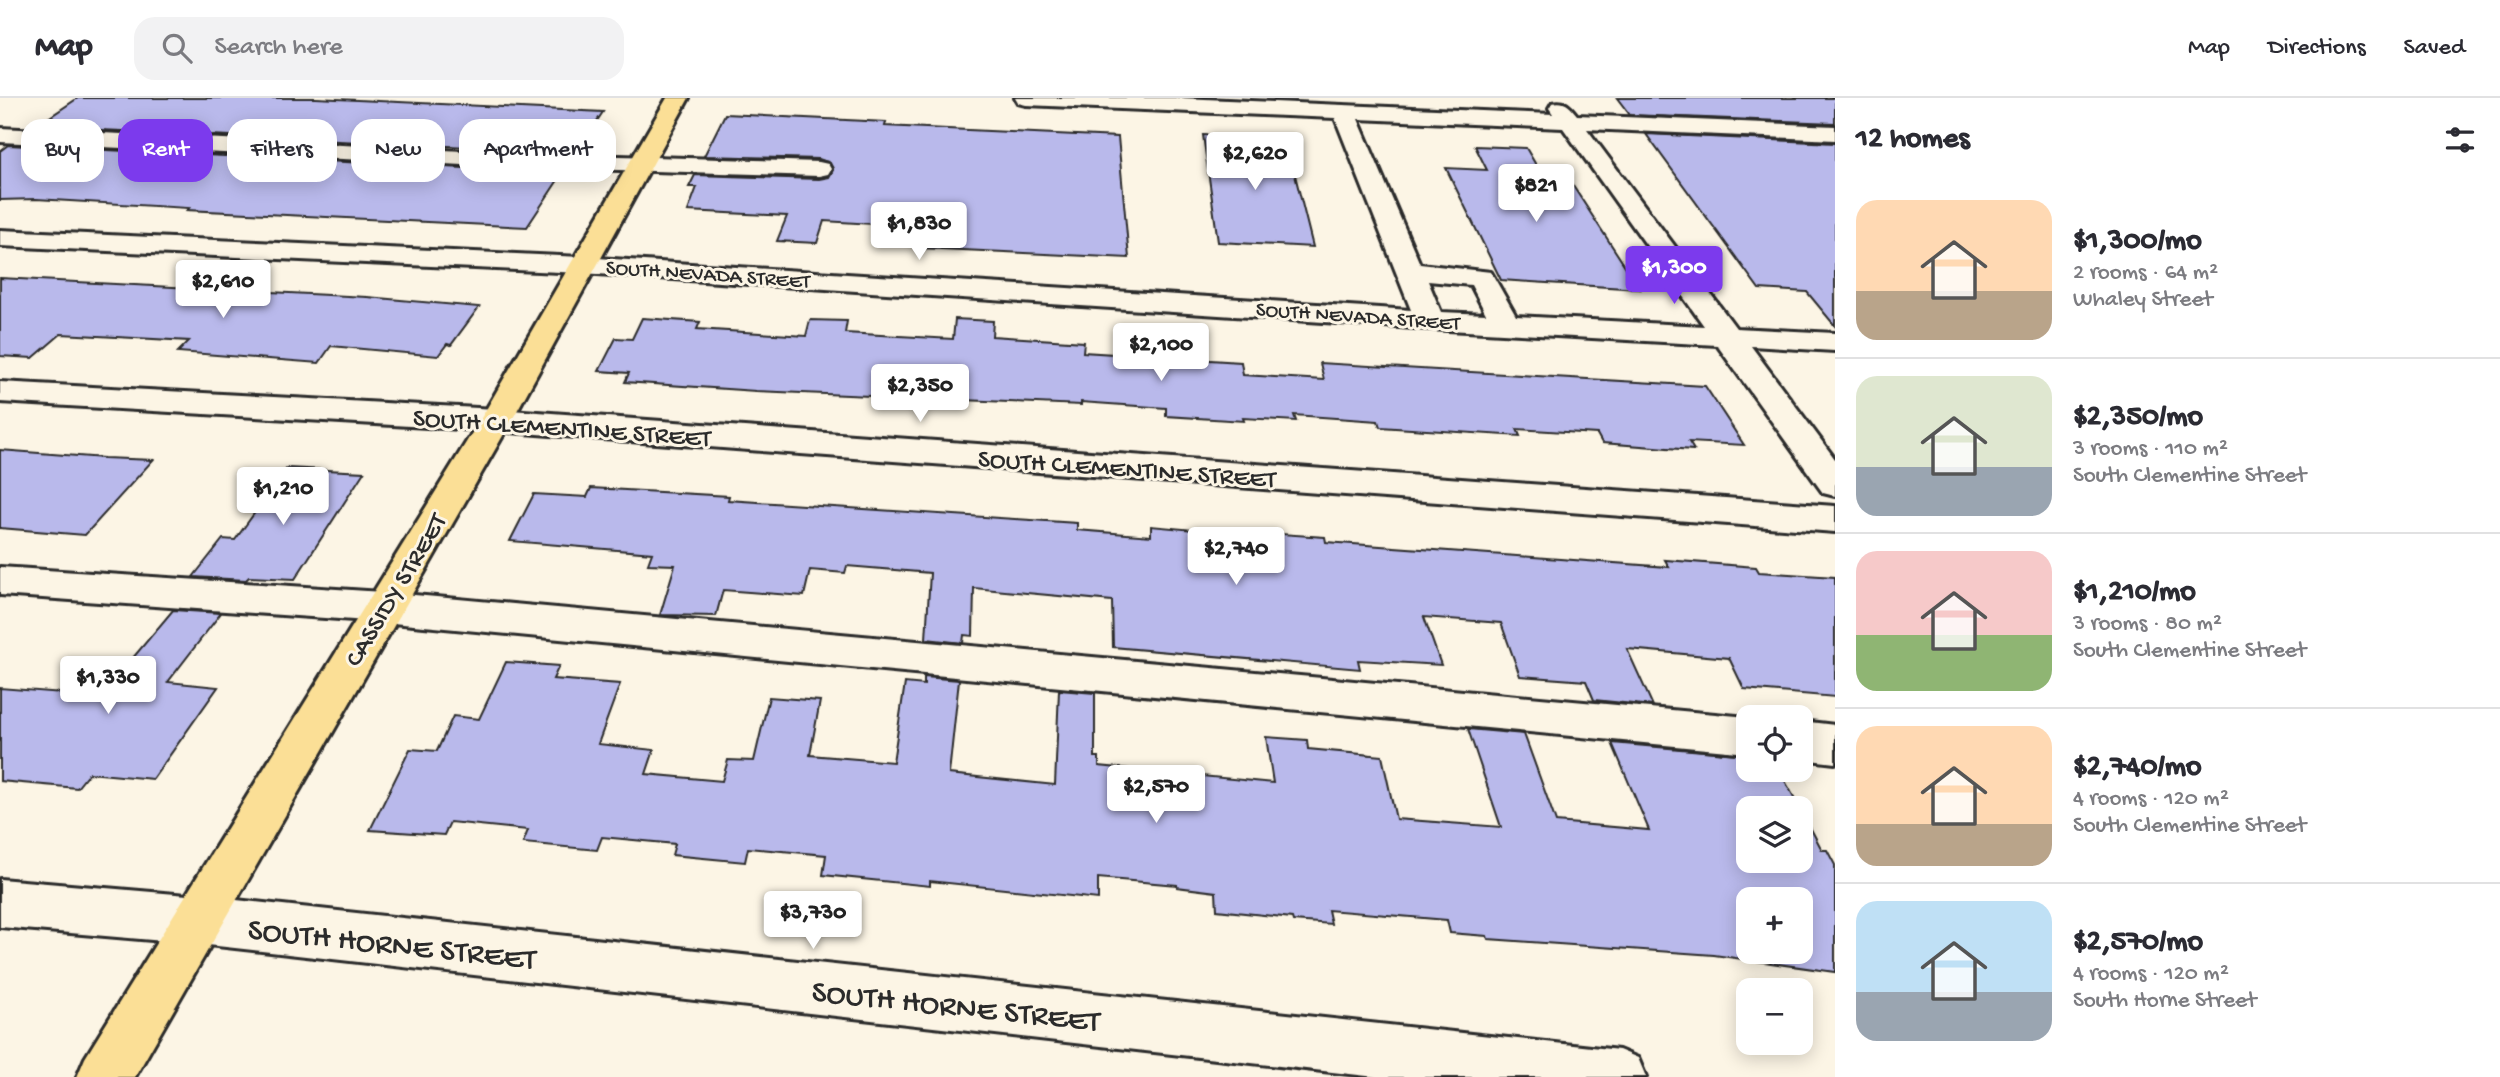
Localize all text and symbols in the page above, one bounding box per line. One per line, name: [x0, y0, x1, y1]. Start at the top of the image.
search box: [134, 17, 624, 80]
text: Map: [35, 29, 92, 67]
icon: search: [158, 29, 196, 67]
text: Search here: [214, 33, 343, 64]
text: Map: [2188, 34, 2230, 63]
text: Directions: [2268, 34, 2366, 63]
text: Saved: [2404, 34, 2465, 63]
chip: Buy: [21, 119, 104, 182]
chip: Rent: [118, 119, 213, 182]
chip: Filters: [227, 119, 337, 182]
chip: New: [351, 119, 445, 182]
chip: Apartment: [459, 119, 616, 182]
icon: filters: [2441, 121, 2479, 159]
text: 12 homes: [1856, 123, 1969, 158]
pin: $2,620: [1198, 132, 1312, 192]
text: $2,620: [1223, 141, 1287, 168]
pin: $821: [1495, 164, 1577, 224]
text: $821: [1514, 173, 1558, 200]
pin: $1,830: [862, 202, 976, 262]
text: $1,830: [887, 211, 951, 238]
text: $1,300/mo: [2073, 225, 2202, 260]
icon: home: [1912, 228, 1996, 312]
pin: $1,300: [1617, 246, 1731, 306]
text: $1,300: [1642, 255, 1706, 282]
street label: SOUTH NEVADA STREET: [605, 257, 812, 296]
pin: $2,610: [166, 260, 280, 320]
text: 2 rooms · 64 m²: [2073, 260, 2218, 287]
text: $2,610: [192, 269, 254, 296]
text: Whaley Street: [2073, 287, 2213, 314]
street label: SOUTH NEVADA STREET: [1255, 299, 1462, 338]
pin: $2,100: [1104, 324, 1218, 383]
text: $2,100: [1129, 332, 1193, 359]
pin: $2,350: [863, 364, 977, 424]
text: $2,350: [887, 373, 953, 400]
text: $2,350/mo: [2073, 401, 2203, 436]
icon: home: [1912, 404, 1996, 488]
street label: SOUTH CLEMENTINE STREET: [412, 405, 713, 456]
text: 3 rooms · 110 m²: [2073, 436, 2228, 463]
street label: SOUTH CLEMENTINE STREET: [977, 446, 1278, 497]
text: South Clementine Street: [2073, 463, 2306, 490]
pin: $1,210: [226, 468, 340, 527]
text: $1,210: [253, 476, 313, 503]
street label: CASSIDY STREET: [340, 508, 456, 673]
pin: $2,740: [1179, 528, 1293, 587]
text: $2,740: [1204, 536, 1268, 563]
text: $1,210/mo: [2073, 576, 2196, 611]
icon: home: [1912, 579, 1996, 663]
text: 3 rooms · 80 m²: [2073, 611, 2222, 638]
text: South Clementine Street: [2073, 638, 2306, 665]
pin: $1,330: [51, 656, 165, 716]
text: $1,330: [76, 665, 140, 692]
map controls: [1736, 705, 1813, 1055]
button: locate: [1736, 705, 1813, 782]
text: $2,740/mo: [2073, 751, 2202, 786]
icon: home: [1912, 754, 1996, 838]
pin: $2,570: [1099, 766, 1213, 825]
text: $2,570: [1123, 774, 1189, 801]
text: 4 rooms · 120 m²: [2073, 786, 2229, 813]
button: layers: [1736, 796, 1813, 873]
text: South Clementine Street: [2073, 813, 2306, 840]
button: +: [1736, 887, 1813, 964]
pin: $3,730: [756, 892, 870, 951]
text: $3,730: [780, 900, 846, 927]
street label: SOUTH HORNE STREET: [246, 913, 539, 981]
text: $2,570/mo: [2073, 926, 2203, 961]
icon: home: [1912, 929, 1996, 1013]
text: 4 rooms · 120 m²: [2073, 961, 2229, 988]
street label: SOUTH HORNE STREET: [810, 975, 1103, 1043]
button: −: [1736, 978, 1813, 1055]
text: South Horne Street: [2073, 988, 2256, 1015]

